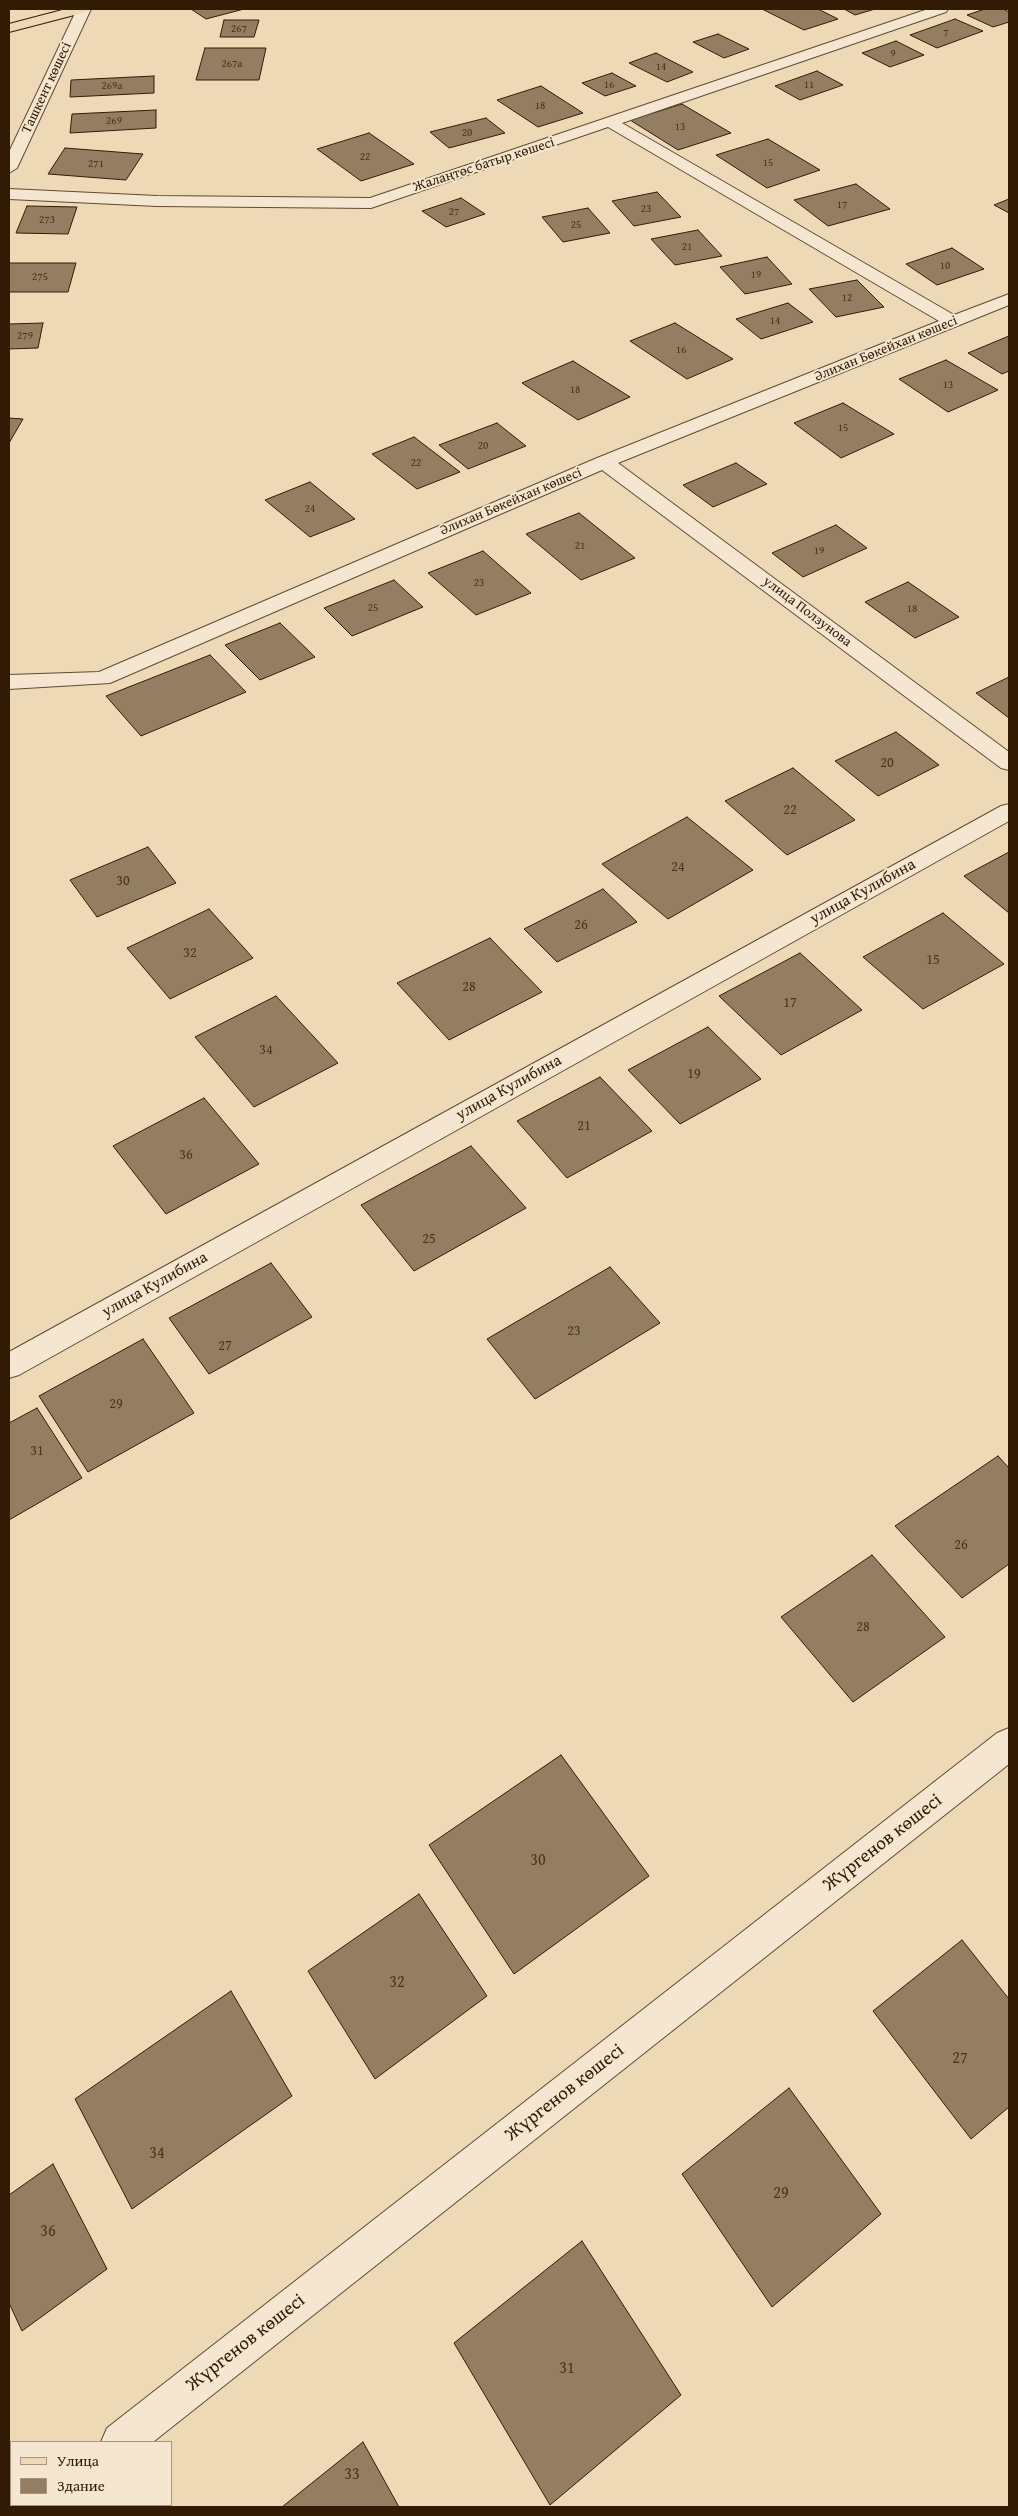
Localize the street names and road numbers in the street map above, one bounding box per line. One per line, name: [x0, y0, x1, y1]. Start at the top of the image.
street label: Ташкент көшесі: [19, 40, 75, 136]
street label: Жалаңтөс батыр көшесі: [411, 134, 557, 196]
street label: Әлихан Бөкейхан көшесі: [812, 313, 960, 385]
street label: Әлихан Бөкейхан көшесі: [437, 464, 585, 540]
street label: улица Ползунова: [759, 573, 855, 651]
street label: улица Кулибина: [807, 855, 919, 929]
street label: улица Кулибина: [453, 1051, 565, 1125]
street label: улица Кулибина: [99, 1248, 211, 1322]
street label: Жүргенов көшесі: [819, 1789, 947, 1897]
street label: Жүргенов көшесі: [501, 2039, 629, 2147]
street label: Жүргенов көшесі: [182, 2289, 310, 2397]

